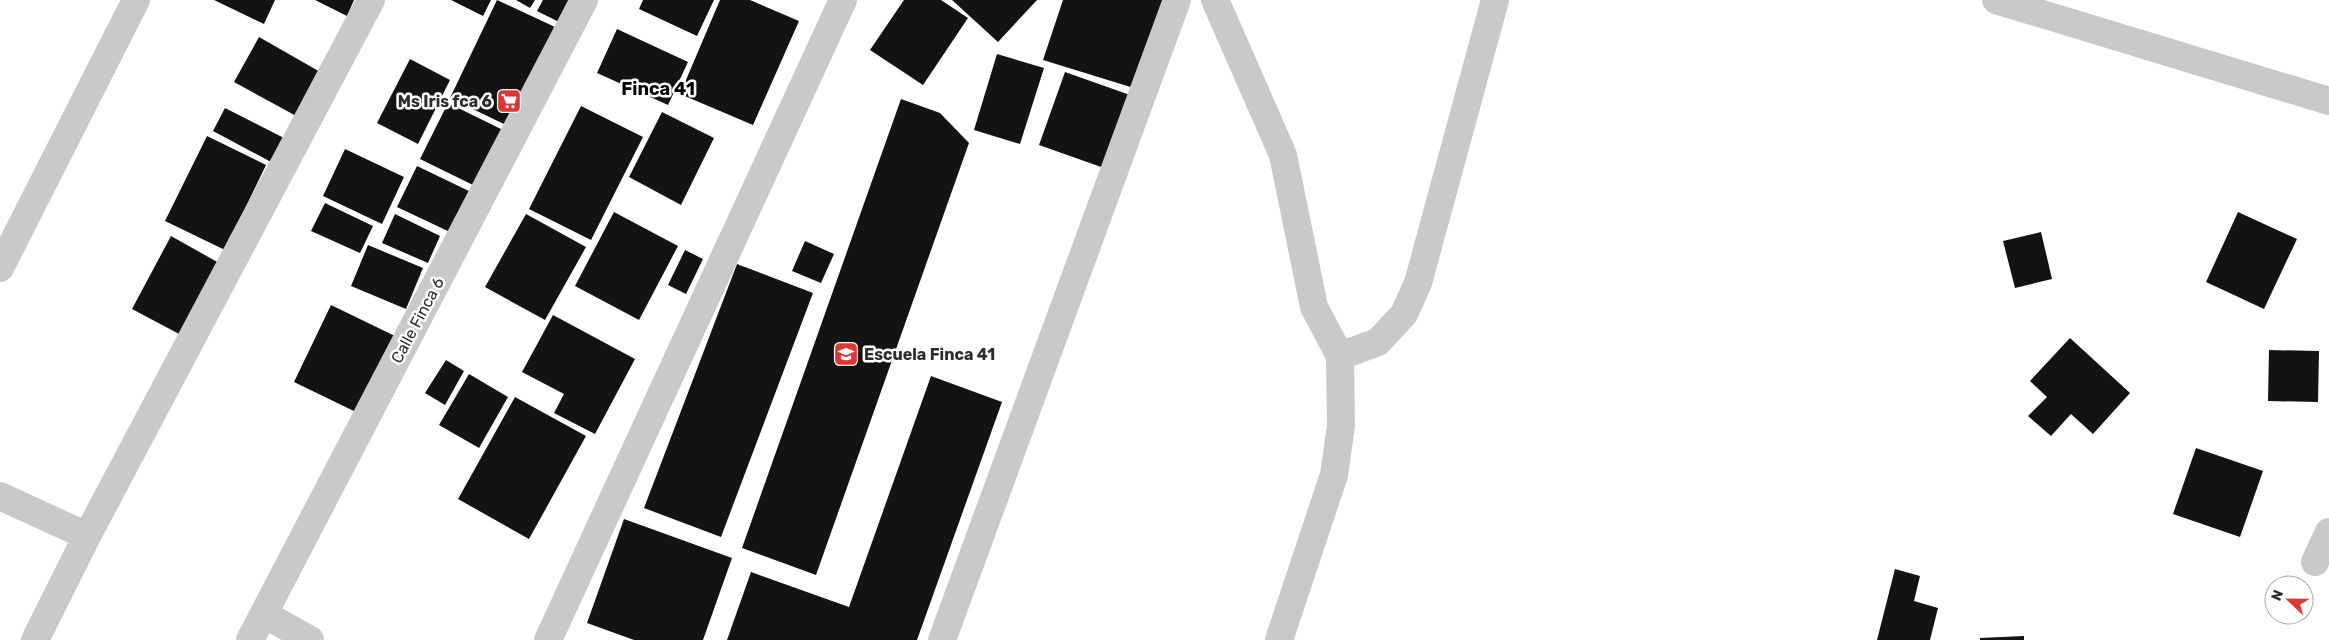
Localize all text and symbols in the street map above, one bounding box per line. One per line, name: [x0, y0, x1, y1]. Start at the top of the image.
district label: Finca 41: [621, 78, 695, 100]
supermarket icon: Ms Iris fca 6: [496, 88, 522, 114]
place label: Ms Iris fca 6: [398, 92, 492, 111]
street label: Calle Finca 6: [387, 274, 448, 366]
school or university icon: Escuela Finca 41: [833, 341, 859, 367]
place label: Escuela Finca 41: [864, 345, 995, 364]
north arrow: [2264, 575, 2314, 625]
text: N: [2268, 587, 2287, 603]

